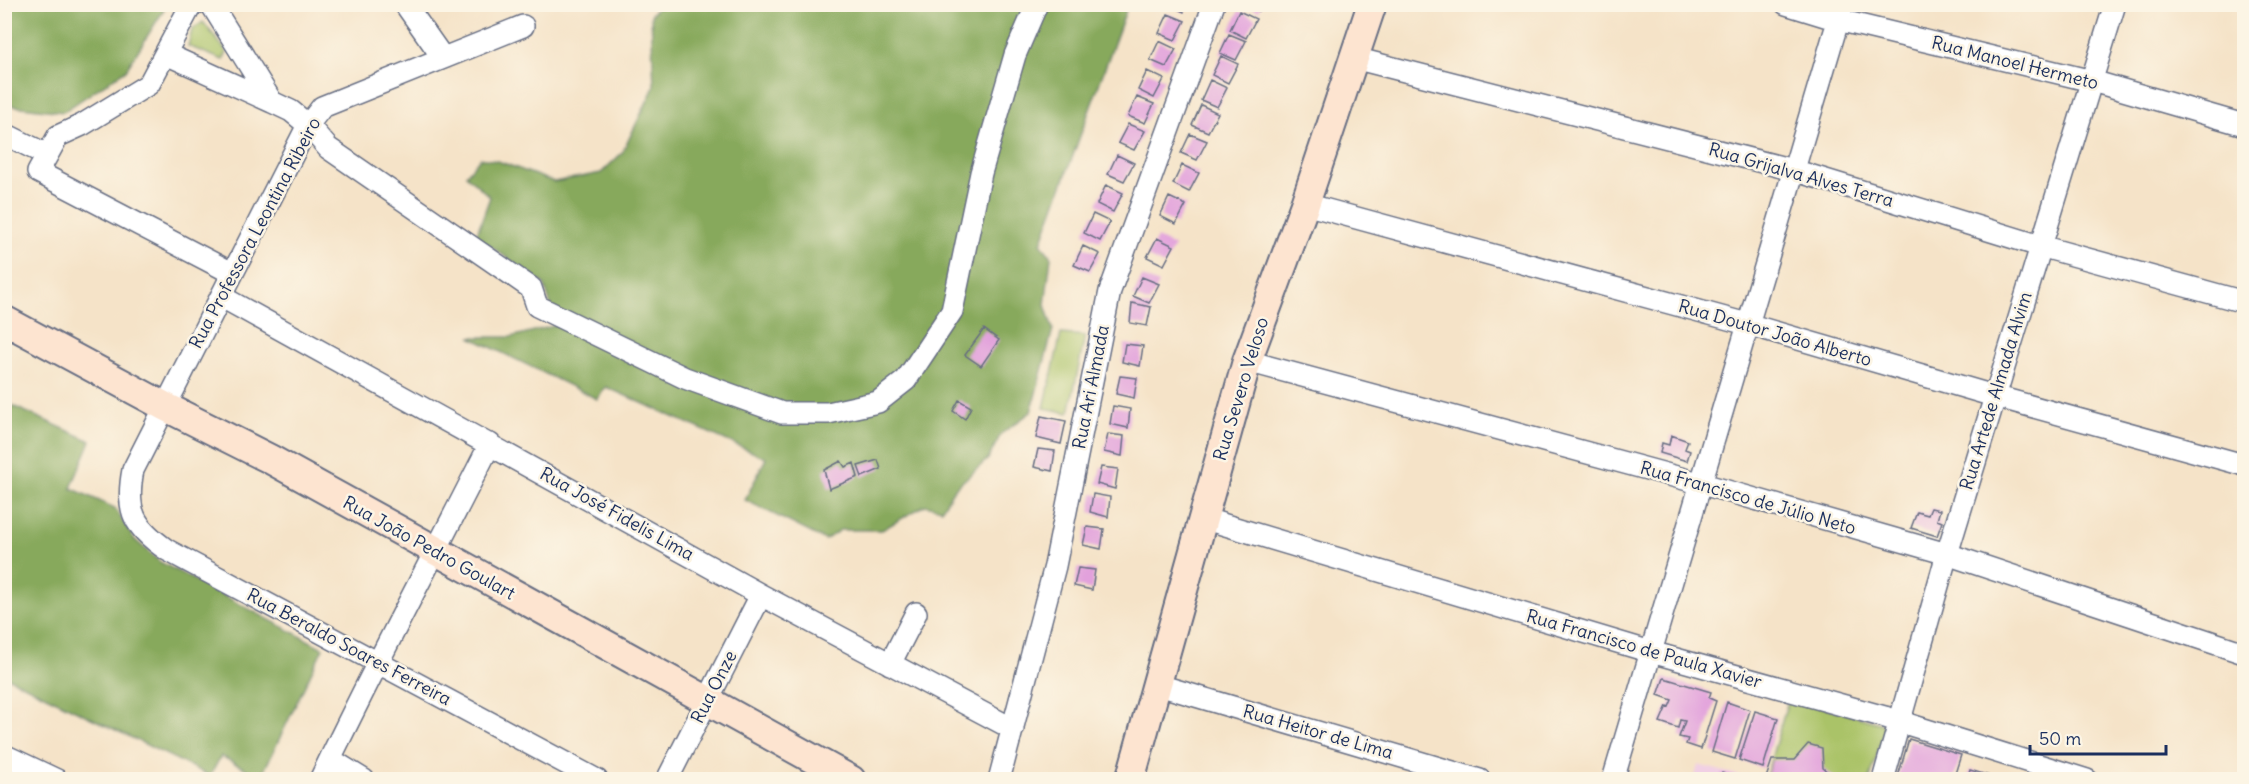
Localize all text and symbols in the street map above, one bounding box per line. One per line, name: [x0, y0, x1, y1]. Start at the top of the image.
street label: Rua Manoel Hermeto: [1929, 31, 2101, 94]
street label: Rua Professora Leontina Ribeiro: [184, 113, 325, 352]
street label: Rua Grijalva Alves Terra: [1706, 137, 1896, 212]
street label: Rua Artede Almada Alvim: [1954, 289, 2037, 493]
street label: Rua Doutor João Alberto: [1676, 294, 1874, 371]
street label: Rua Severo Veloso: [1208, 314, 1273, 463]
street label: Rua Ari Almada: [1067, 323, 1114, 451]
street label: Rua Francisco de Júlio Neto: [1638, 456, 1859, 539]
street label: Rua José Fidelis Lima: [536, 462, 698, 565]
street label: Rua João Pedro Goulart: [339, 491, 519, 605]
street label: Rua Beraldo Soares Ferreira: [243, 583, 455, 710]
street label: Rua Francisco de Paula Xavier: [1524, 604, 1765, 693]
street label: Rua Onze: [685, 646, 742, 727]
street label: Rua Heitor de Lima: [1240, 699, 1396, 764]
scale bar: [2030, 718, 2166, 756]
text: 50 m: [2039, 727, 2081, 750]

